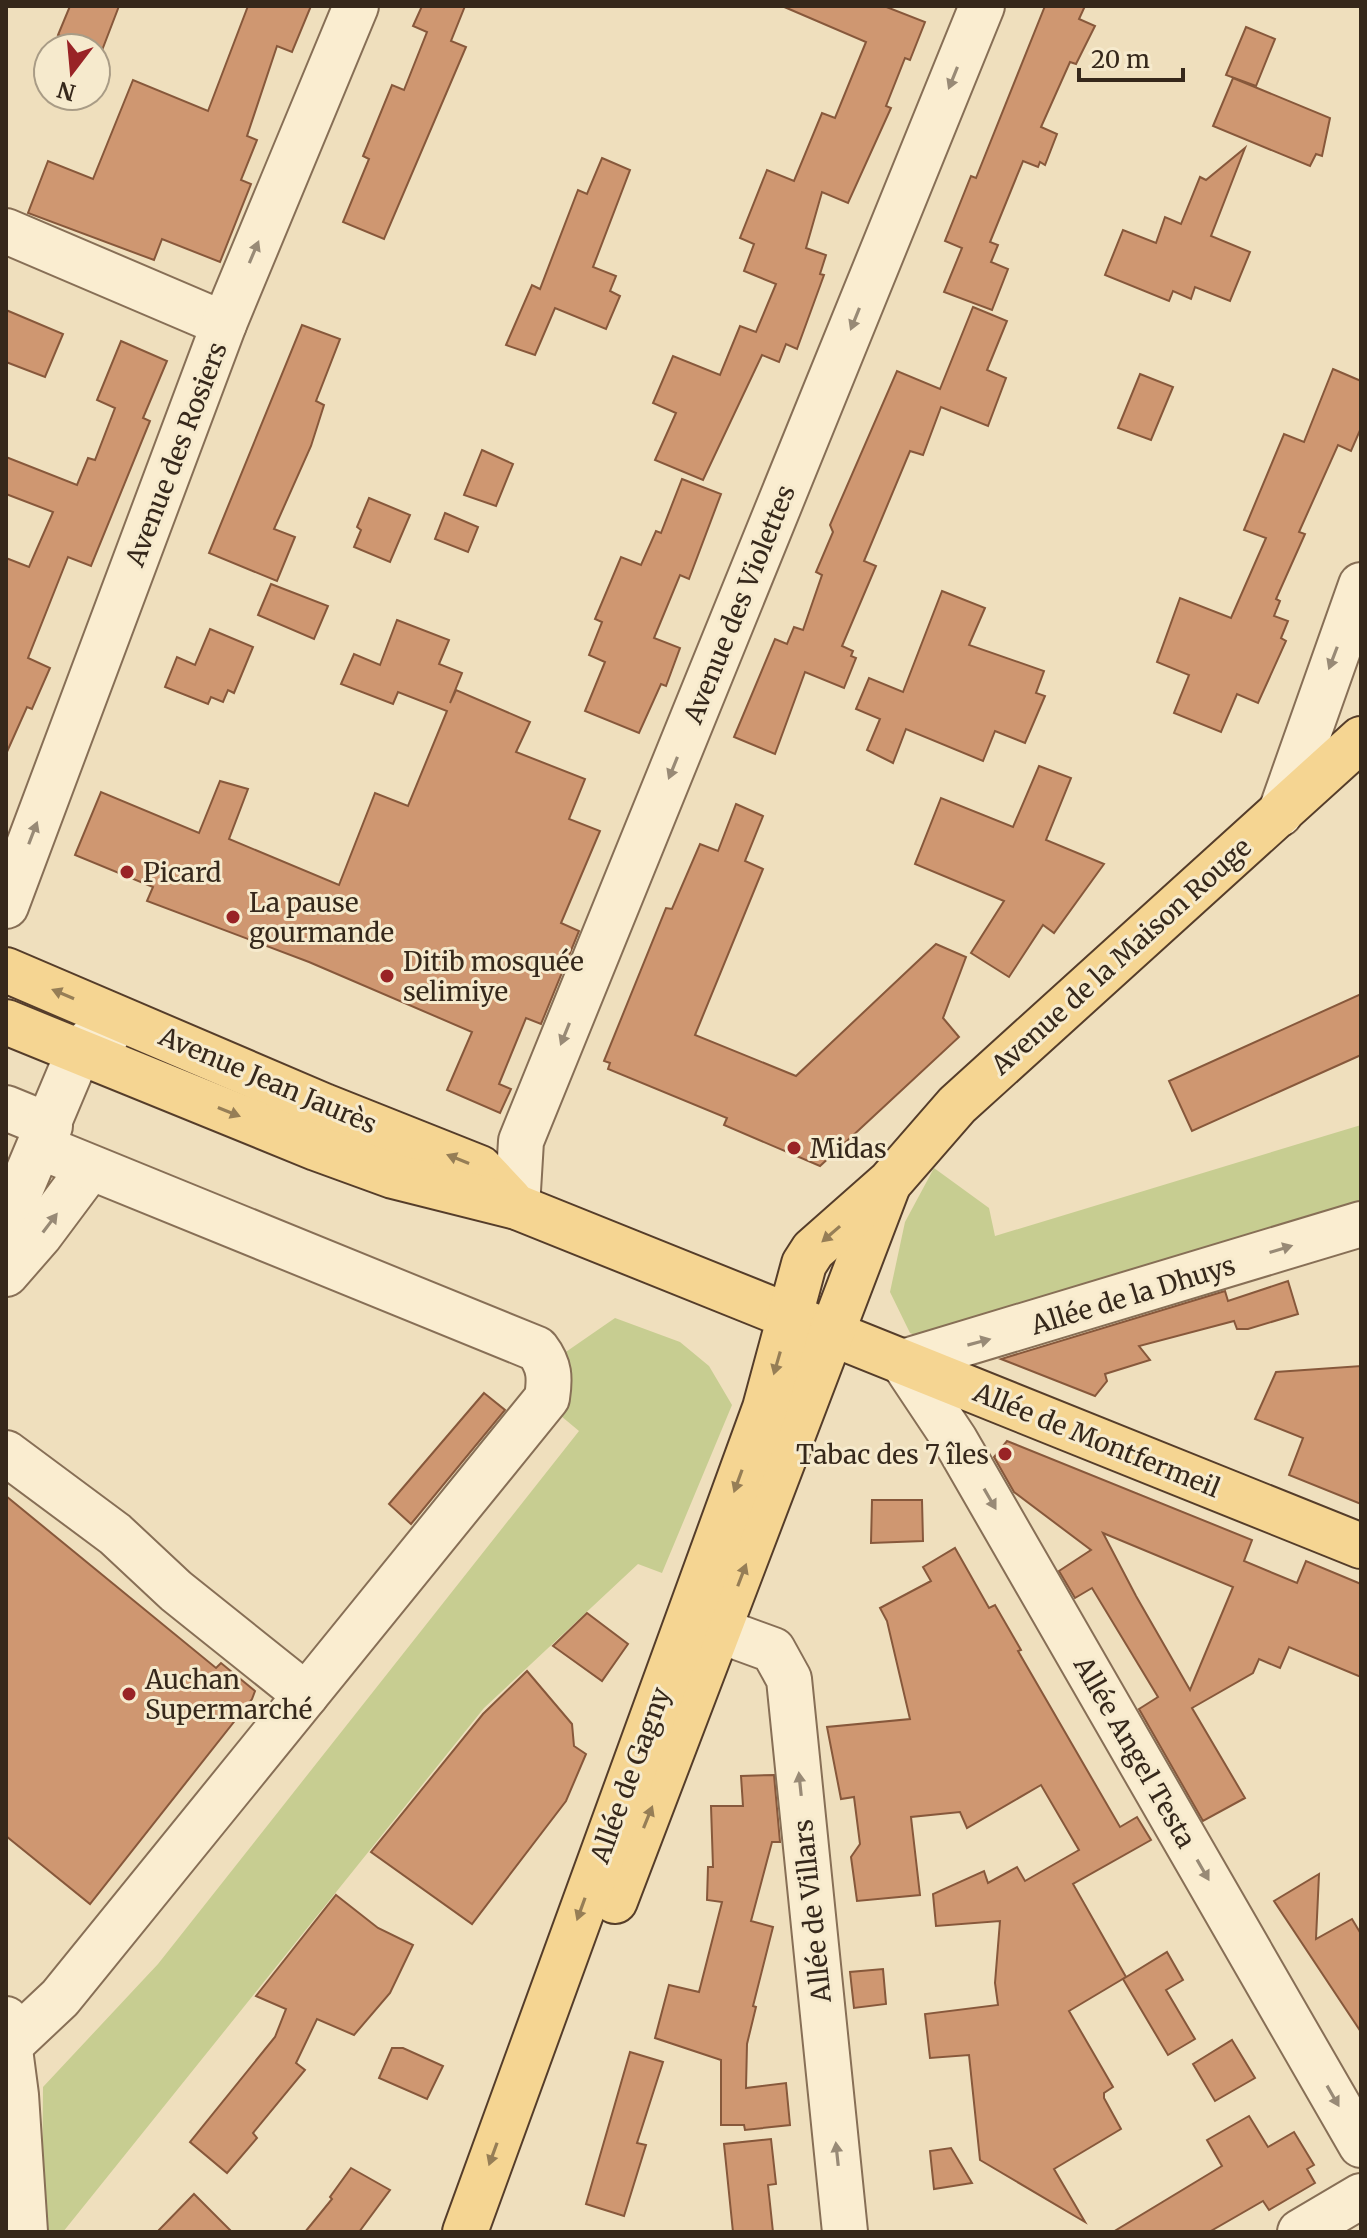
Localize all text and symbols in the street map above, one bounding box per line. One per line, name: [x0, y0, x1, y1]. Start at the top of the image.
north arrow: [32, 32, 112, 112]
scale bar: [1079, 32, 1183, 82]
text: 20 m: [1091, 44, 1150, 75]
one-way arrow: [946, 66, 959, 90]
text: N: [54, 75, 79, 107]
one-way arrow: [248, 240, 261, 264]
one-way arrow: [848, 307, 861, 331]
street label: Avenue des Rosiers: [118, 337, 234, 572]
street label: Avenue des Violettes: [676, 480, 802, 729]
one-way arrow: [1326, 646, 1339, 670]
one-way arrow: [666, 756, 679, 780]
one-way arrow: [27, 821, 40, 845]
street label: Avenue de la Maison Rouge: [983, 830, 1258, 1082]
place label: Picard: [143, 856, 222, 889]
marker: Picard: [118, 863, 136, 881]
place label: La pause gourmande: [249, 886, 394, 949]
marker: La pause gourmande: [224, 908, 242, 926]
place label: Ditib mosquée selimiye: [403, 945, 584, 1008]
marker: Ditib mosquée selimiye: [378, 967, 396, 985]
one-way arrow: [51, 987, 75, 1000]
street label: Avenue Jean Jaurès: [153, 1019, 382, 1141]
one-way arrow: [558, 1022, 571, 1046]
one-way arrow: [217, 1106, 241, 1119]
place label: Midas: [810, 1132, 887, 1165]
marker: Midas: [785, 1139, 803, 1157]
one-way arrow: [446, 1152, 470, 1165]
one-way arrow: [42, 1212, 57, 1233]
one-way arrow: [821, 1224, 840, 1242]
one-way arrow: [1269, 1242, 1293, 1255]
street label: Allée de la Dhuys: [1026, 1248, 1239, 1342]
one-way arrow: [967, 1335, 991, 1348]
one-way arrow: [770, 1351, 783, 1375]
street label: Allée de Montfermeil: [968, 1375, 1225, 1505]
place label: Tabac des 7 îles: [796, 1438, 989, 1471]
marker: Tabac des 7 îles: [996, 1445, 1014, 1463]
one-way arrow: [731, 1469, 744, 1493]
one-way arrow: [983, 1488, 997, 1510]
one-way arrow: [736, 1563, 749, 1587]
street label: Allée Angel Testa: [1066, 1650, 1203, 1854]
place label: Auchan Supermarché: [144, 1663, 312, 1726]
street label: Allée de Gagny: [583, 1682, 677, 1868]
marker: Auchan Supermarché: [120, 1685, 138, 1703]
one-way arrow: [793, 1771, 806, 1796]
one-way arrow: [642, 1805, 655, 1829]
street label: Allée de Villars: [786, 1818, 838, 2005]
one-way arrow: [1196, 1859, 1210, 1881]
one-way arrow: [574, 1897, 587, 1921]
one-way arrow: [1326, 2084, 1340, 2107]
one-way arrow: [830, 2141, 843, 2166]
one-way arrow: [486, 2142, 498, 2166]

